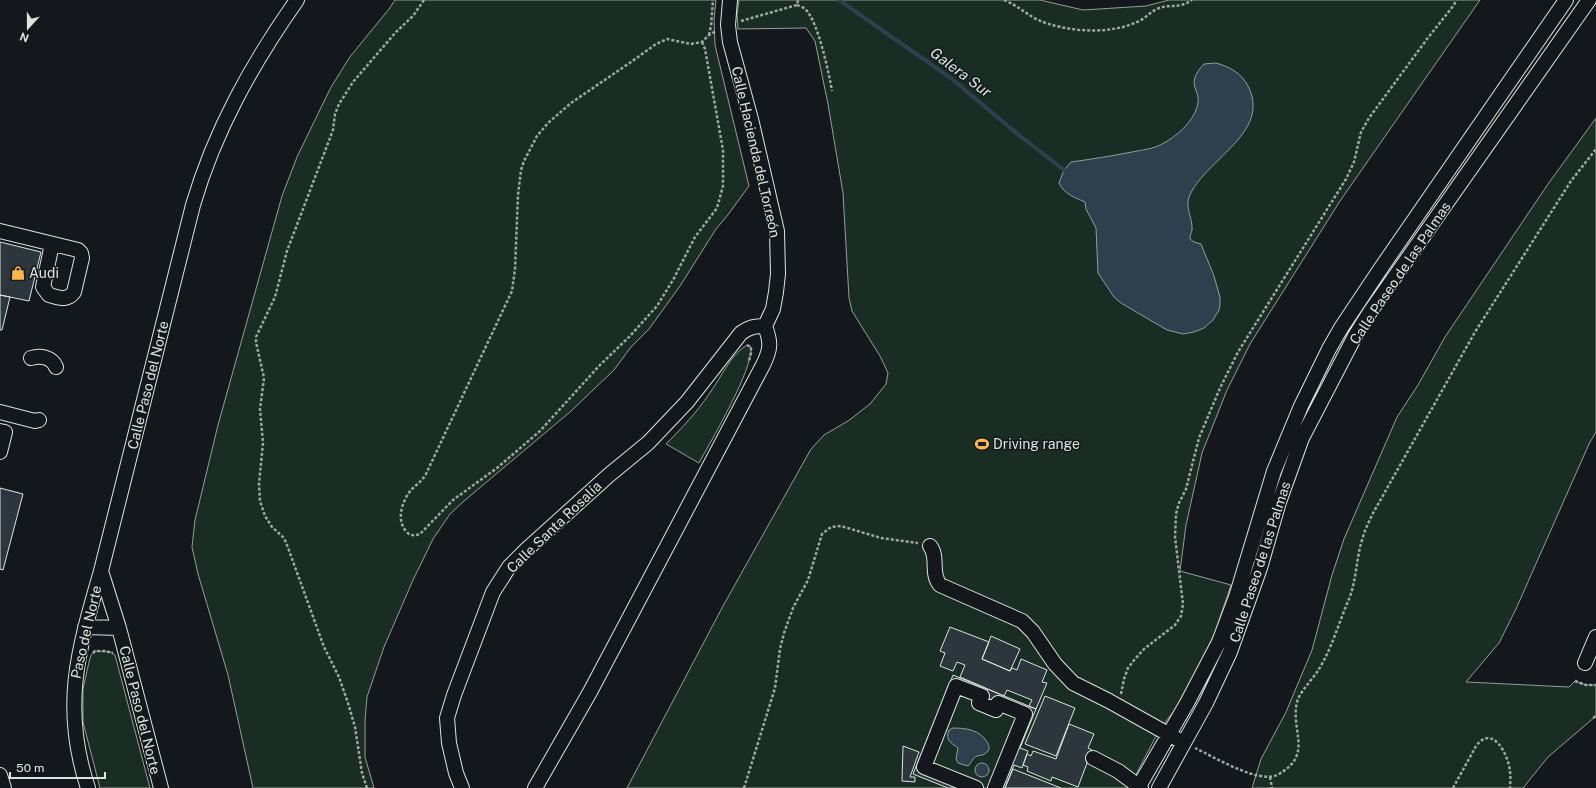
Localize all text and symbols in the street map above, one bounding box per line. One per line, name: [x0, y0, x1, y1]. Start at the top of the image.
north arrow: [8, 8, 48, 48]
text: N: [18, 30, 31, 44]
water label: Galera Sur: [927, 44, 995, 101]
street label: Calle Hacienda del Torreón: [729, 65, 783, 239]
street label: Calle Paseo de las Palmas: [1346, 199, 1454, 347]
shop icon: Audi: [10, 265, 26, 281]
place label: Audi: [29, 265, 59, 281]
street label: Calle Paso del Norte: [124, 319, 172, 451]
sports icon: Driving range: [974, 436, 990, 452]
place label: Driving range: [993, 436, 1080, 452]
street label: Calle Santa Rosalía: [503, 478, 605, 576]
street label: Calle Paseo de las Palmas: [1226, 479, 1294, 645]
street label: Paso del Norte: [67, 584, 105, 680]
street label: Calle Paso del Norte: [116, 644, 164, 776]
scale bar: [10, 754, 105, 780]
text: 50 m: [16, 761, 44, 775]

